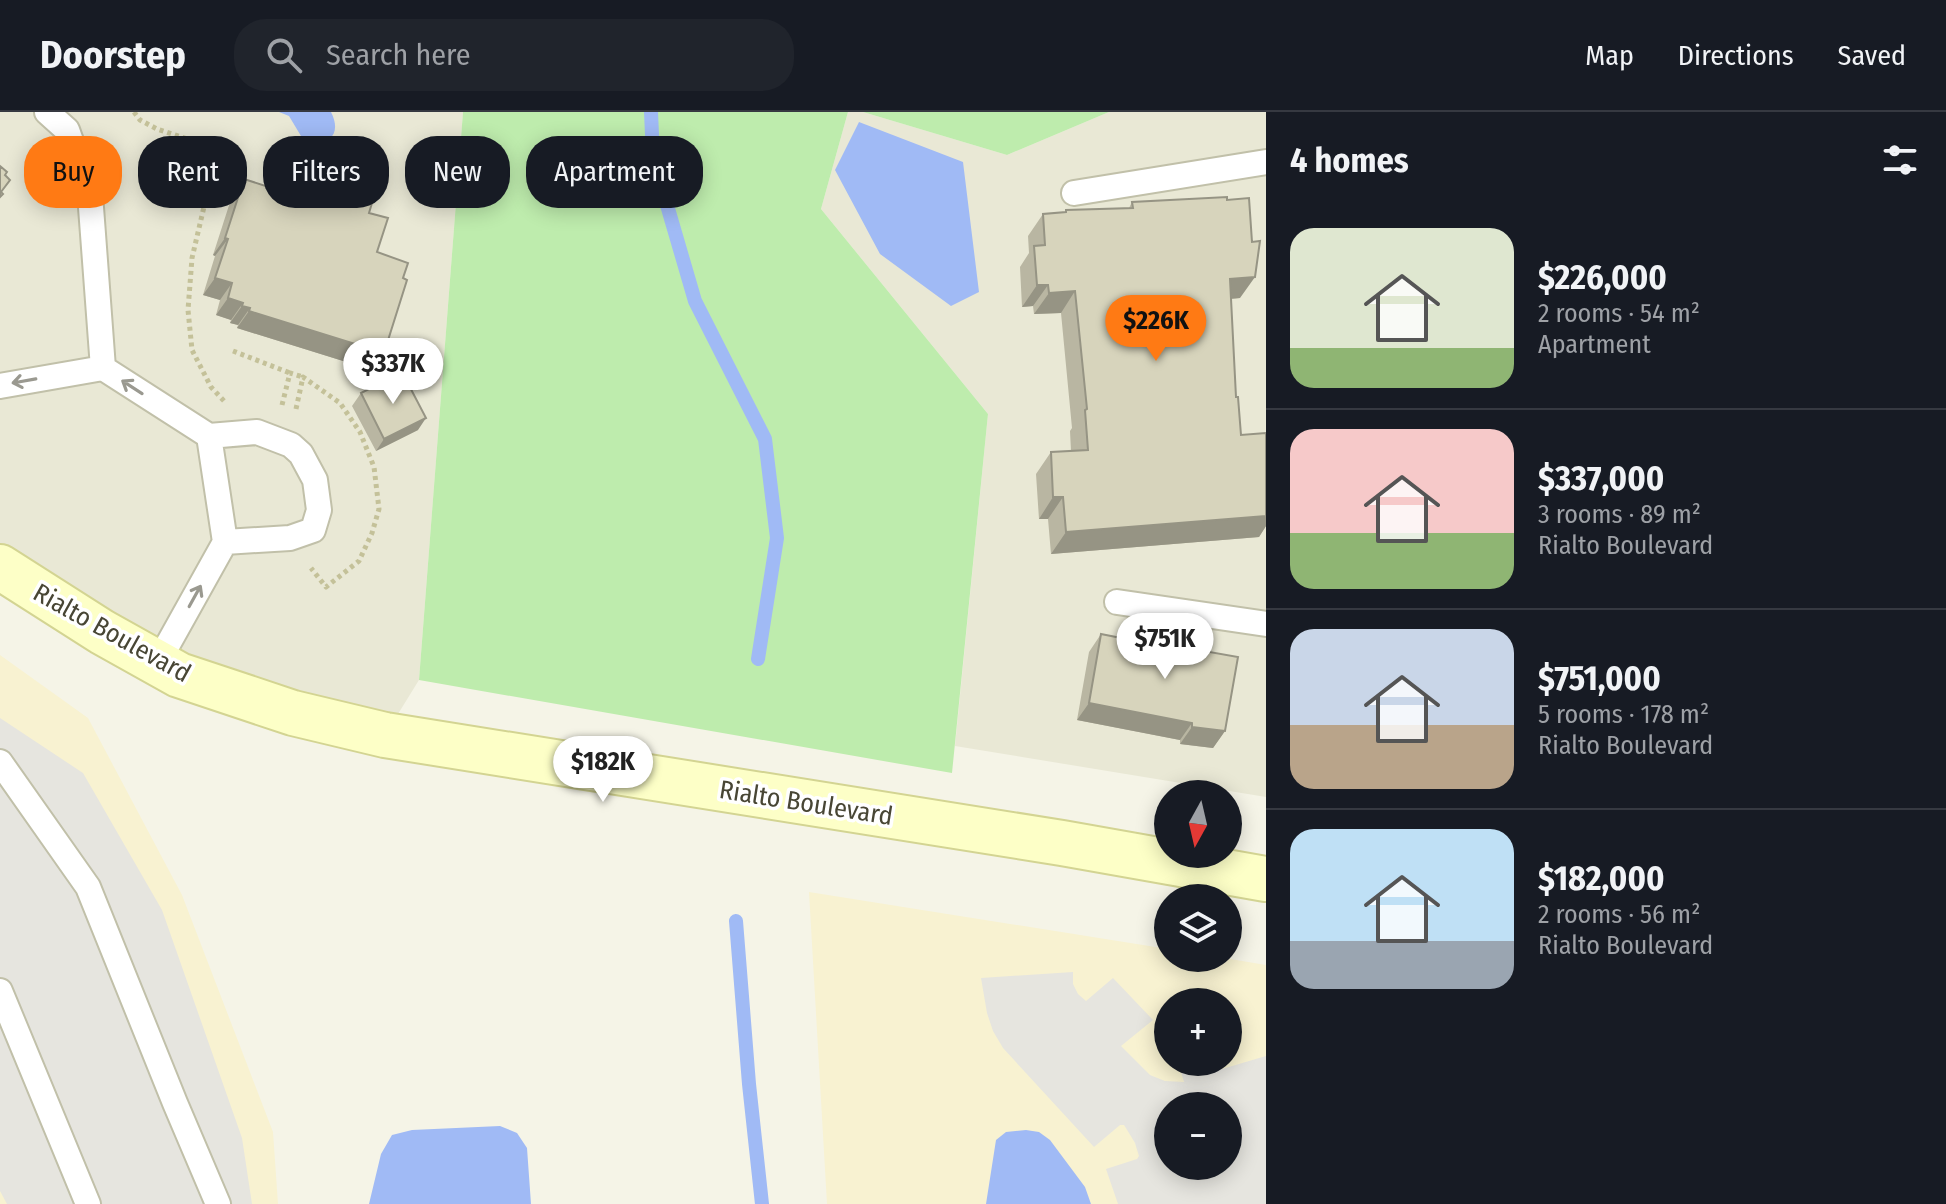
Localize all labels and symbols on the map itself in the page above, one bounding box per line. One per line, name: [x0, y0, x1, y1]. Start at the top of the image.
pin: $226K: [1100, 295, 1212, 363]
pin: $337K: [337, 338, 449, 406]
one-way arrow: [12, 375, 37, 390]
one-way arrow: [122, 378, 144, 395]
street label: Rialto Boulevard: [28, 577, 196, 689]
one-way arrow: [188, 585, 204, 608]
pin: $751K: [1109, 613, 1221, 681]
pin: $182K: [547, 736, 659, 804]
street label: Rialto Boulevard: [717, 774, 895, 832]
north arrow: [1154, 780, 1242, 868]

